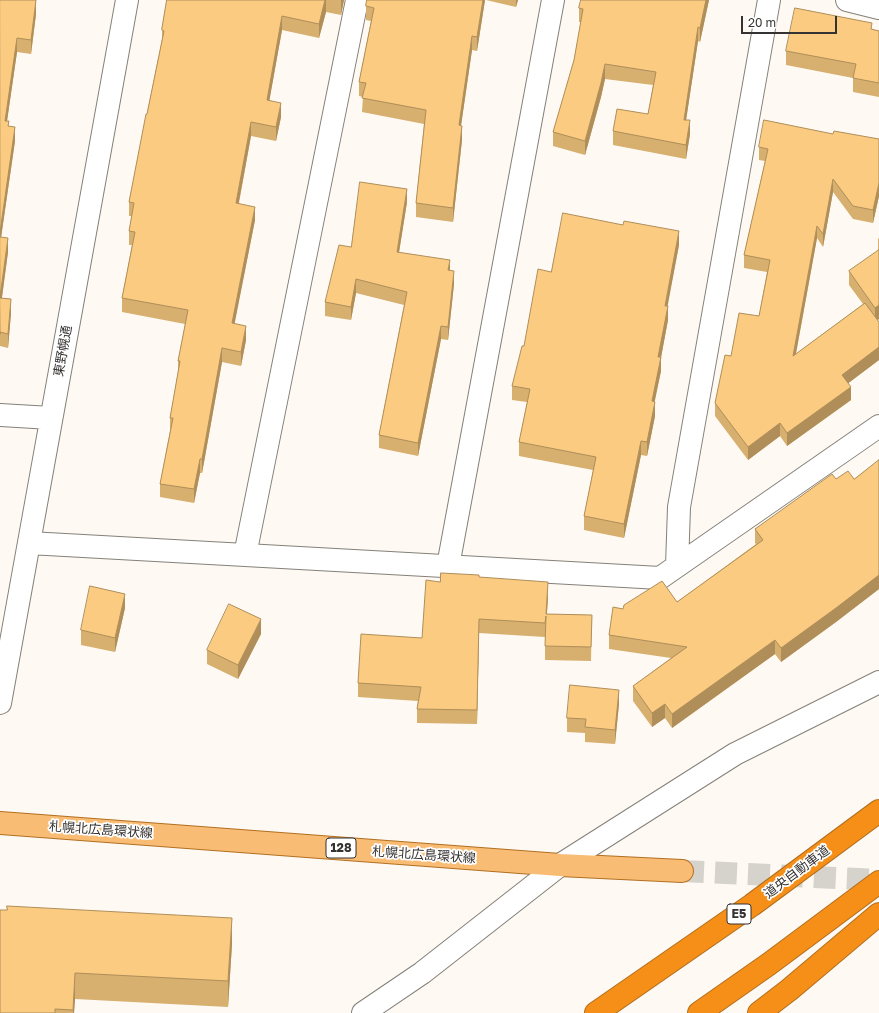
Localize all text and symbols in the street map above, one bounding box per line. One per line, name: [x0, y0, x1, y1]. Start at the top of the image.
scale bar: [743, 8, 839, 34]
text: 20 m: [748, 15, 776, 30]
street label: 東野幌通: [51, 324, 75, 378]
street label: 札幌北広島環状線: [49, 819, 153, 841]
road number: 128: [326, 838, 356, 858]
street label: 道央自動車道: [761, 842, 833, 902]
street label: 札幌北広島環状線: [372, 844, 476, 866]
road number: E5: [727, 904, 751, 924]

